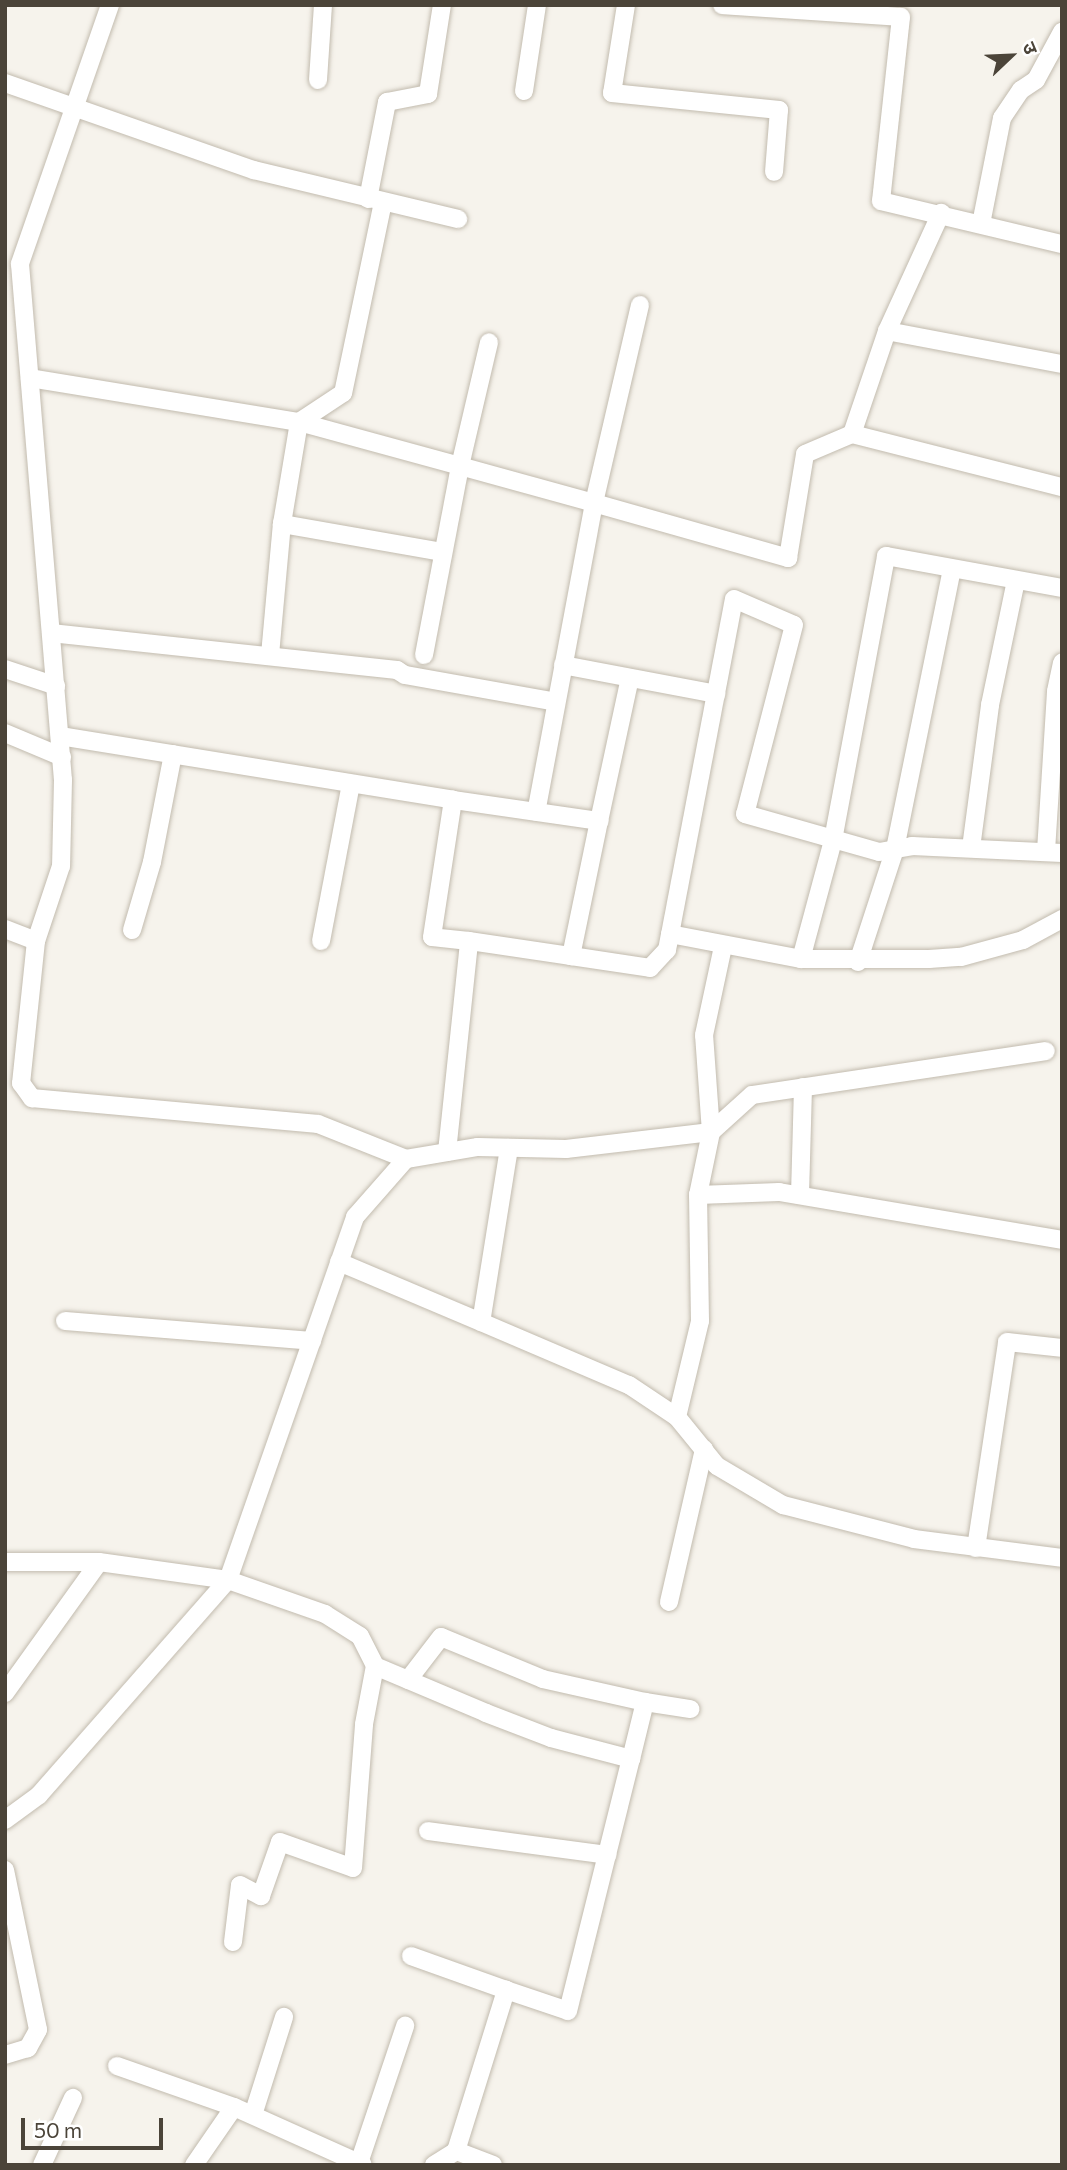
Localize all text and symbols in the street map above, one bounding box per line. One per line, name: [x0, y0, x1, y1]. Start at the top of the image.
north arrow: [976, 21, 1046, 91]
text: उ: [1018, 38, 1044, 57]
scale bar: [24, 2104, 166, 2148]
text: 50 m: [34, 2117, 82, 2142]

